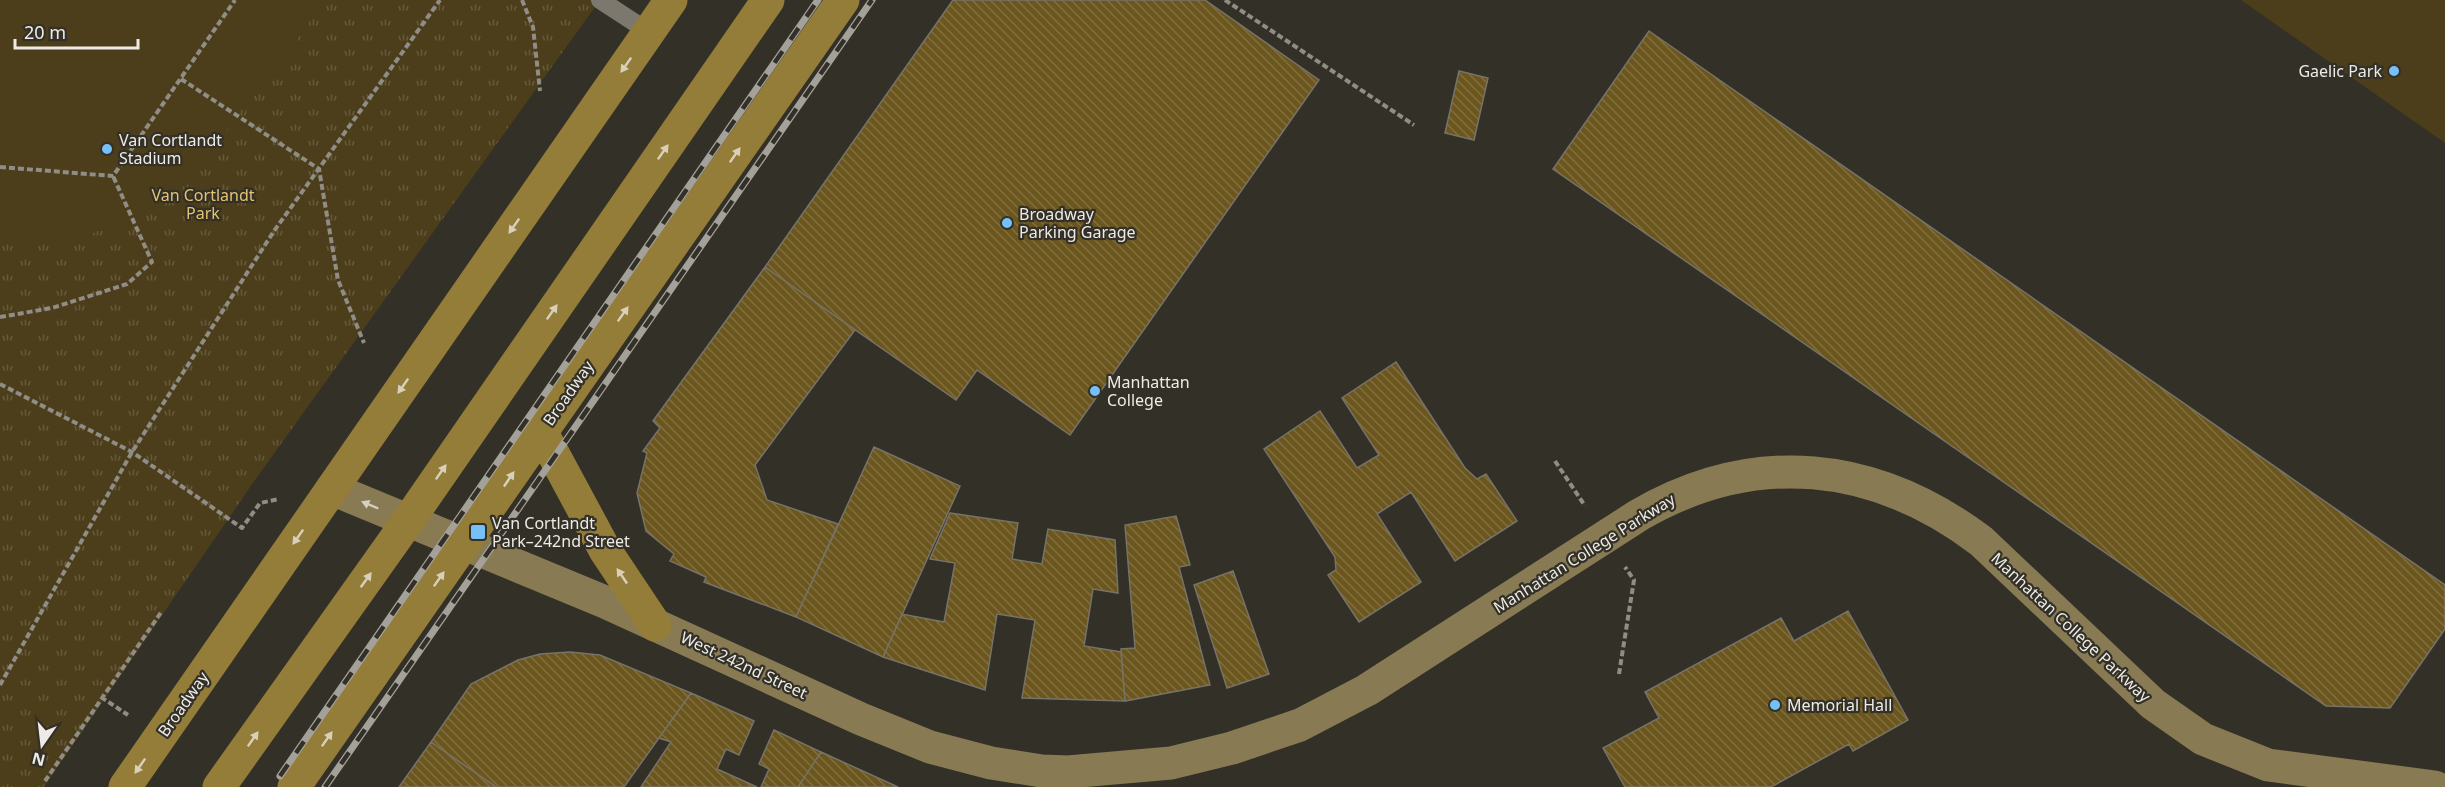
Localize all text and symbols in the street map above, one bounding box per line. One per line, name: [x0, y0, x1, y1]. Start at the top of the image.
scale bar: [15, 12, 138, 50]
text: 20 m: [24, 20, 66, 44]
one-way arrow: [620, 57, 632, 73]
place label: Gaelic Park: [2298, 60, 2382, 82]
marker: Gaelic Park: [2387, 64, 2401, 78]
place label: Van Cortlandt Stadium: [119, 129, 222, 169]
marker: Van Cortlandt Stadium: [100, 142, 114, 156]
one-way arrow: [657, 144, 669, 160]
one-way arrow: [729, 147, 741, 163]
park label: Van Cortlandt Park: [151, 184, 255, 224]
place label: Broadway Parking Garage: [1019, 203, 1136, 243]
marker: Broadway Parking Garage: [1000, 216, 1014, 230]
one-way arrow: [508, 217, 520, 233]
one-way arrow: [546, 304, 557, 320]
one-way arrow: [617, 307, 629, 323]
street label: Broadway: [538, 355, 599, 430]
place label: Manhattan College: [1107, 371, 1190, 411]
one-way arrow: [397, 377, 409, 393]
marker: Manhattan College: [1088, 384, 1102, 398]
one-way arrow: [435, 465, 447, 481]
one-way arrow: [503, 471, 515, 487]
street label: Manhattan College Parkway: [1489, 487, 1680, 618]
one-way arrow: [361, 500, 379, 509]
place label: Van Cortlandt Park–242nd Street: [492, 512, 630, 552]
marker: Van Cortlandt Park–242nd Street: [469, 523, 487, 541]
one-way arrow: [292, 528, 304, 544]
street label: Manhattan College Parkway: [1987, 547, 2156, 707]
one-way arrow: [617, 568, 628, 584]
one-way arrow: [433, 572, 445, 588]
one-way arrow: [360, 573, 372, 589]
street label: West 242nd Street: [677, 626, 811, 704]
street label: Broadway: [153, 666, 214, 741]
place label: Memorial Hall: [1787, 694, 1892, 716]
marker: Memorial Hall: [1768, 698, 1782, 712]
north arrow: [12, 715, 72, 775]
one-way arrow: [247, 731, 258, 747]
one-way arrow: [321, 731, 332, 747]
text: N: [29, 747, 47, 772]
one-way arrow: [134, 758, 146, 774]

